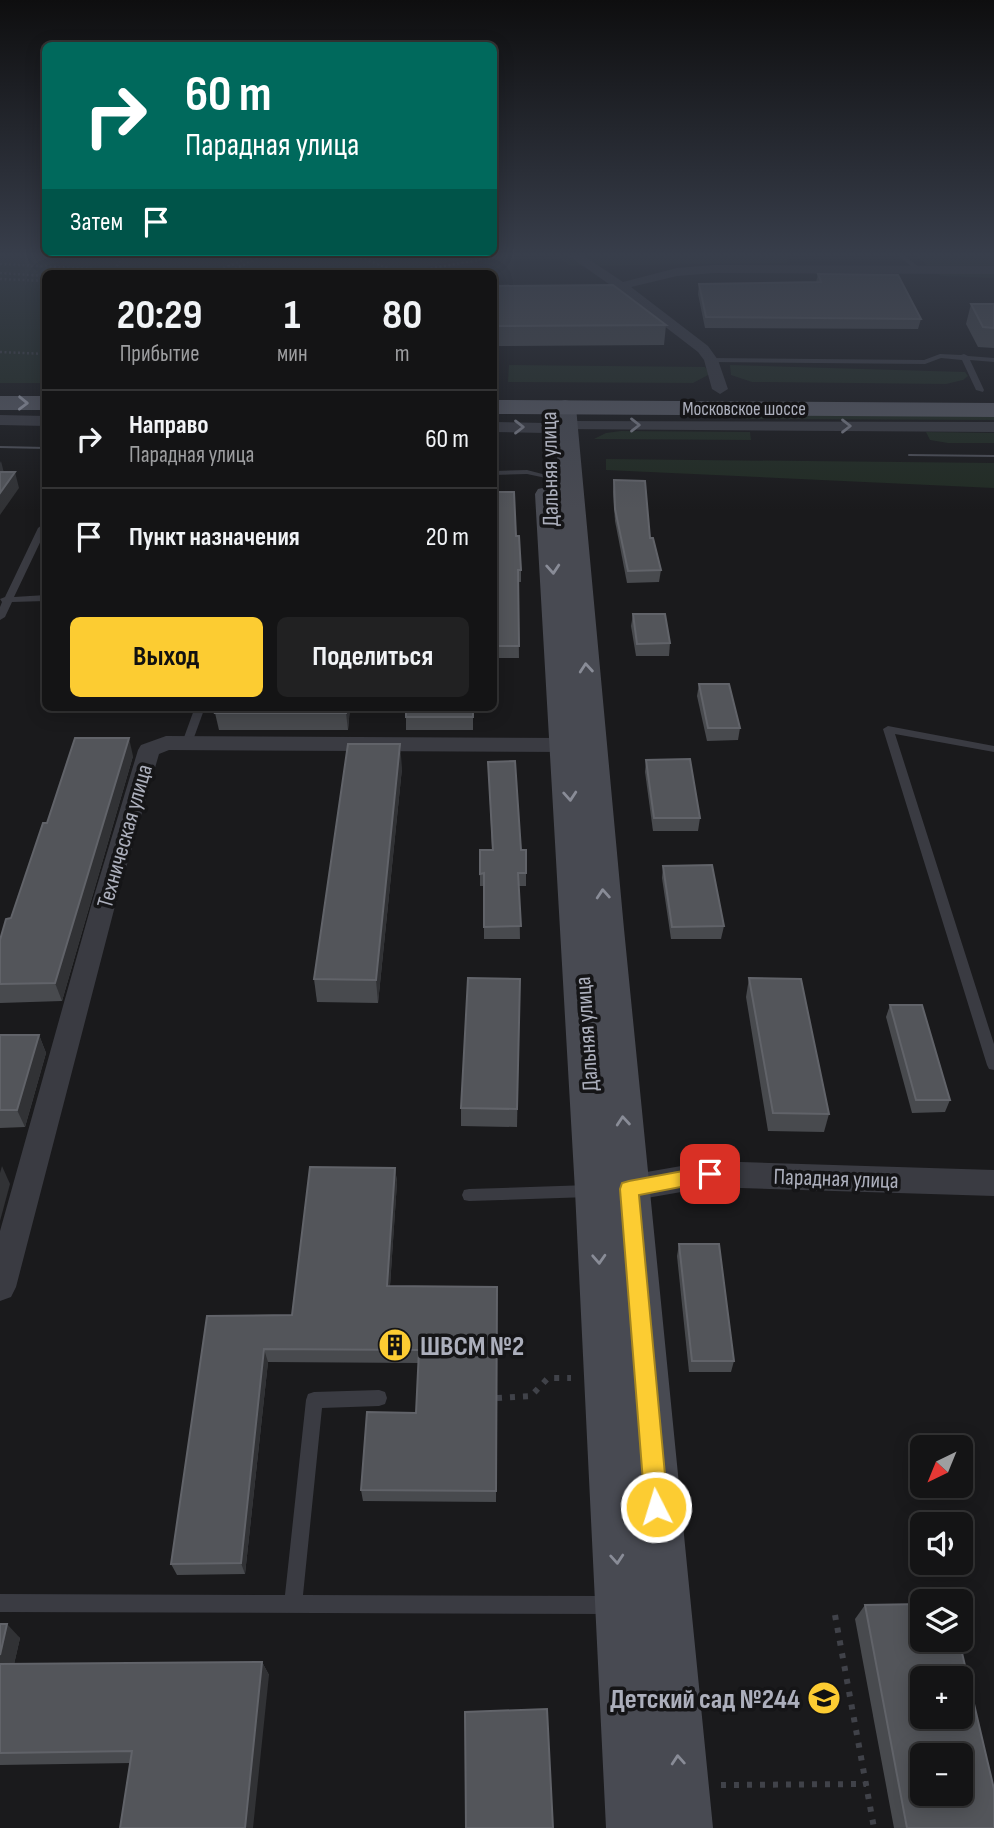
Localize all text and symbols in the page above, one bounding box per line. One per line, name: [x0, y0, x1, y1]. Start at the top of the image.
text: 60 m: [185, 66, 272, 125]
icon: right: [70, 70, 161, 161]
text: Парадная улица: [185, 126, 359, 165]
icon: arrive: [137, 203, 175, 241]
text: Затем: [70, 207, 123, 238]
text: 20:29: [117, 290, 202, 341]
text: 1: [284, 290, 301, 341]
text: 80: [382, 290, 422, 341]
text: Прибытие: [120, 340, 199, 368]
text: мин: [277, 340, 308, 368]
text: m: [395, 340, 410, 368]
one-way arrow: [18, 395, 29, 411]
street label: Московское шоссе: [682, 398, 806, 421]
text: Направо: [129, 410, 208, 441]
street label: Дальняя улица: [535, 411, 565, 527]
one-way arrow: [630, 417, 641, 433]
one-way arrow: [841, 418, 851, 434]
icon: right: [70, 420, 108, 458]
one-way arrow: [514, 420, 525, 435]
text: 60 m: [425, 424, 469, 455]
text: Парадная улица: [129, 441, 254, 469]
icon: arrive: [70, 518, 108, 556]
text: Пункт назначения: [129, 522, 300, 553]
text: 20 m: [426, 522, 469, 553]
one-way arrow: [545, 564, 560, 575]
button: Выход: [70, 617, 263, 697]
button: Поделиться: [277, 617, 469, 697]
one-way arrow: [579, 662, 594, 673]
street label: Техническая улица: [91, 761, 159, 911]
one-way arrow: [562, 791, 577, 802]
one-way arrow: [596, 889, 611, 900]
street label: Дальняя улица: [569, 976, 605, 1092]
one-way arrow: [616, 1115, 631, 1126]
pin: [680, 1144, 740, 1204]
icon: arrive: [691, 1155, 729, 1193]
street label: Парадная улица: [773, 1163, 899, 1195]
one-way arrow: [592, 1254, 607, 1265]
building icon: ШВСМ №2: [376, 1326, 414, 1364]
place label: ШВСМ №2: [420, 1330, 524, 1363]
north arrow: [910, 1435, 973, 1498]
map controls: [910, 1435, 973, 1806]
position arrow: [619, 1470, 693, 1544]
button: sound: [910, 1512, 973, 1575]
one-way arrow: [610, 1554, 625, 1565]
button: layers: [910, 1589, 973, 1652]
button: +: [910, 1666, 973, 1729]
school or university icon: Детский сад №244: [805, 1679, 843, 1717]
place label: Детский сад №244: [610, 1683, 800, 1716]
button: −: [910, 1743, 973, 1806]
one-way arrow: [670, 1754, 685, 1765]

